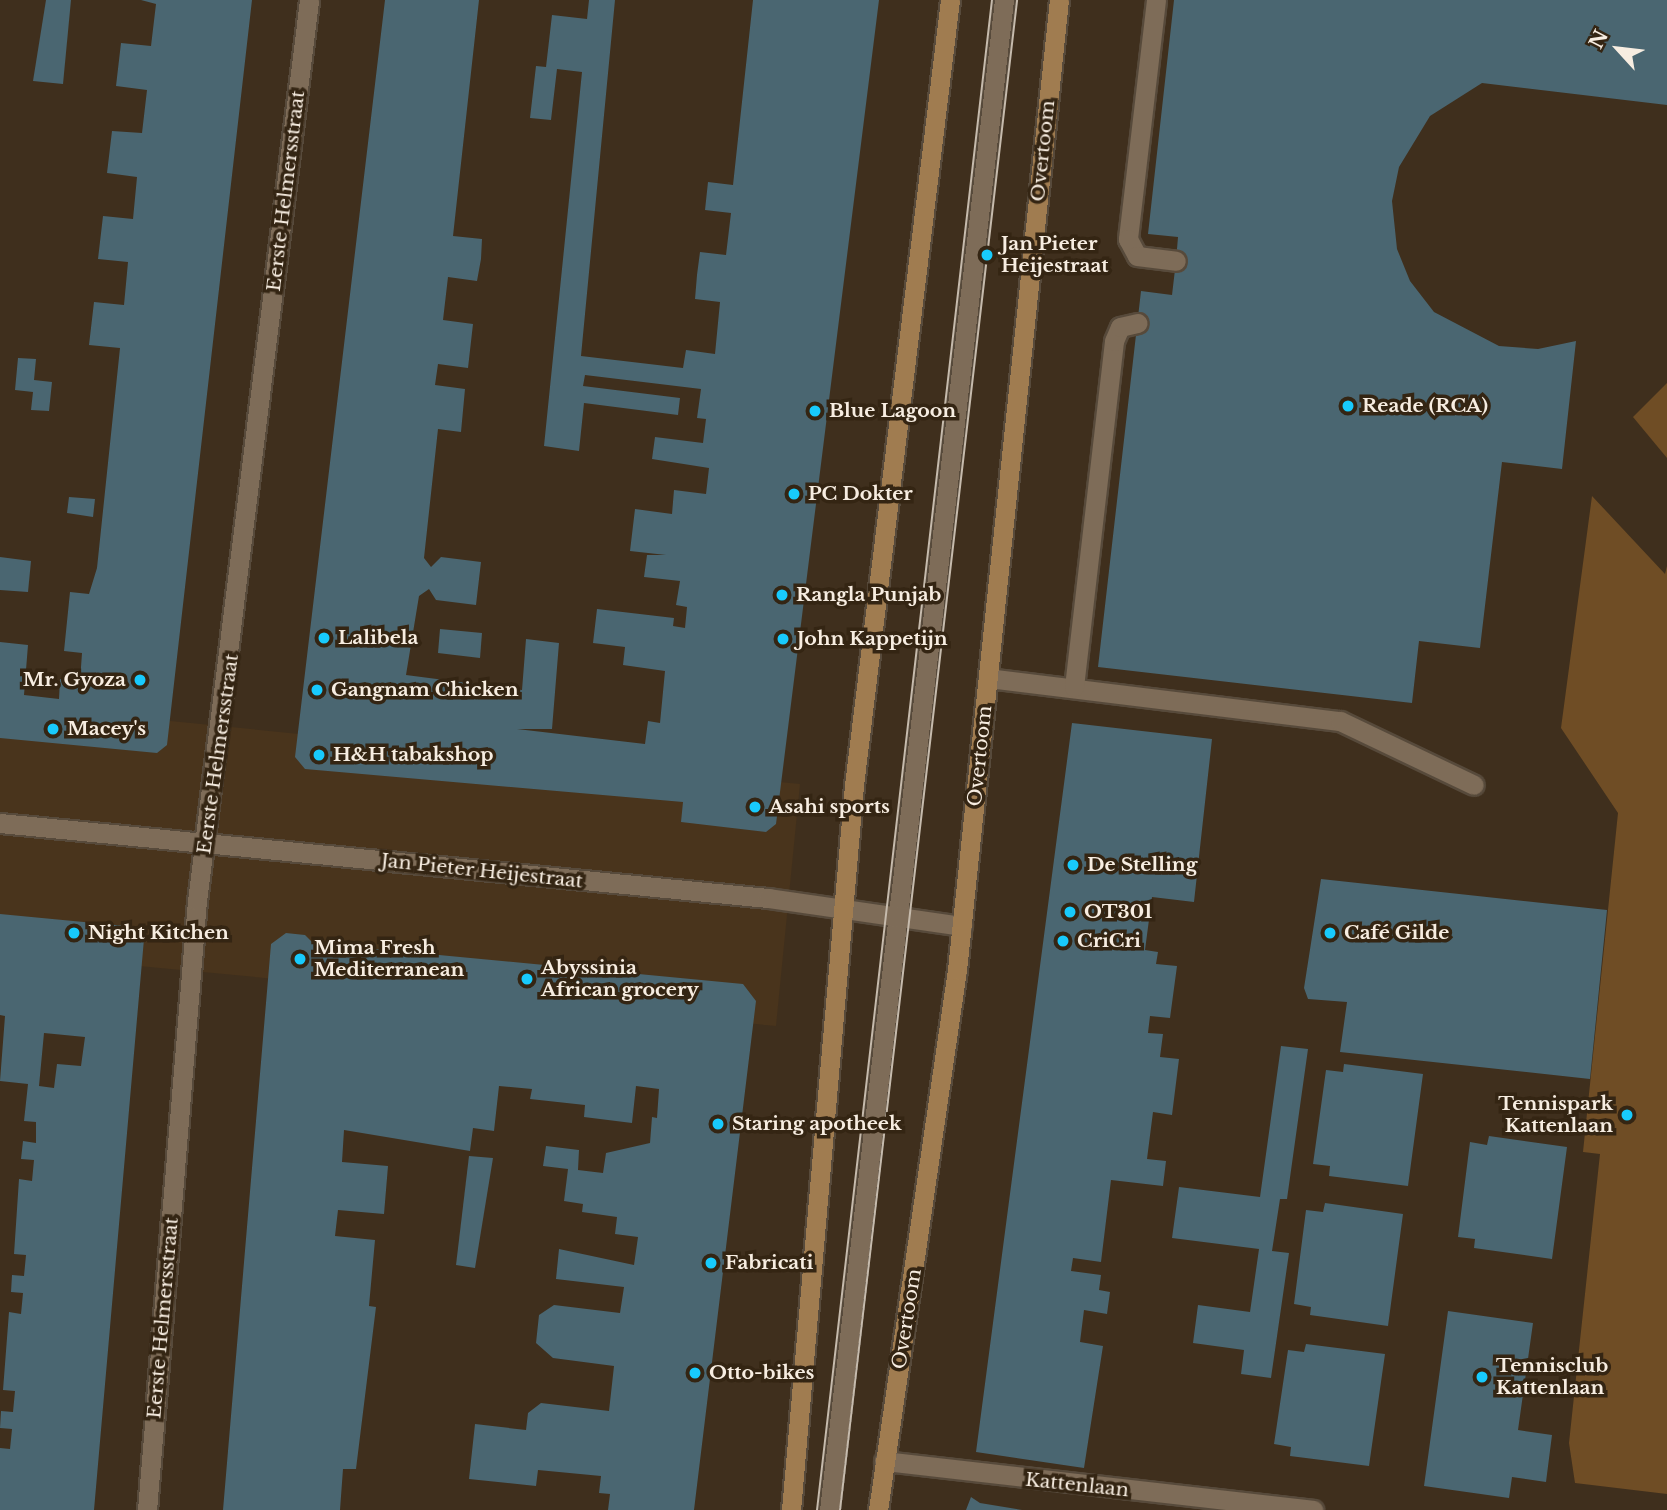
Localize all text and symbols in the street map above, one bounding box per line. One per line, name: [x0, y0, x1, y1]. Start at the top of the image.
north arrow: [1583, 14, 1653, 84]
text: N: [1585, 26, 1613, 52]
street label: Eerste Helmersstraat: [262, 89, 310, 293]
street label: Overtoom: [1026, 99, 1060, 203]
place label: Jan Pieter Heijestraat: [1001, 233, 1109, 277]
marker: Jan Pieter Heijestraat: [979, 247, 995, 263]
place label: Reade (RCA): [1362, 395, 1488, 417]
marker: Reade (RCA): [1340, 398, 1356, 414]
place label: Blue Lagoon: [829, 400, 956, 422]
marker: Blue Lagoon: [807, 403, 823, 419]
place label: PC Dokter: [808, 483, 913, 505]
marker: PC Dokter: [786, 486, 802, 502]
place label: Rangla Punjab: [796, 584, 941, 606]
marker: Rangla Punjab: [774, 587, 790, 603]
place label: Lalibela: [338, 627, 418, 649]
place label: John Kappetijn: [797, 628, 948, 650]
marker: Lalibela: [316, 630, 332, 646]
marker: John Kappetijn: [775, 631, 791, 647]
street label: Eerste Helmersstraat: [193, 652, 243, 856]
place label: Mr. Gyoza: [23, 669, 126, 691]
marker: Mr. Gyoza: [132, 672, 148, 688]
place label: Gangnam Chicken: [331, 679, 519, 701]
marker: Gangnam Chicken: [309, 682, 325, 698]
street label: Overtoom: [963, 704, 997, 808]
place label: Macey's: [67, 718, 146, 740]
marker: Macey's: [45, 721, 61, 737]
place label: H&H tabakshop: [333, 744, 494, 766]
marker: H&H tabakshop: [311, 747, 327, 763]
place label: Asahi sports: [769, 796, 890, 818]
marker: Asahi sports: [747, 799, 763, 815]
street label: Jan Pieter Heijestraat: [380, 849, 584, 893]
place label: De Stelling: [1087, 854, 1197, 876]
marker: De Stelling: [1065, 857, 1081, 873]
place label: OT301: [1084, 901, 1152, 923]
marker: OT301: [1062, 904, 1078, 920]
place label: Night Kitchen: [88, 922, 229, 944]
place label: Café Gilde: [1344, 922, 1449, 944]
marker: Night Kitchen: [66, 925, 82, 941]
marker: Café Gilde: [1322, 925, 1338, 941]
place label: CriCri: [1077, 930, 1141, 952]
marker: CriCri: [1055, 933, 1071, 949]
place label: Mima Fresh Mediterranean: [314, 937, 464, 981]
marker: Mima Fresh Mediterranean: [292, 951, 308, 967]
place label: Abyssinia African grocery: [541, 957, 699, 1001]
marker: Abyssinia African grocery: [519, 971, 535, 987]
place label: Tennispark Kattenlaan: [1498, 1093, 1613, 1137]
marker: Tennispark Kattenlaan: [1619, 1107, 1635, 1123]
place label: Staring apotheek: [732, 1113, 902, 1135]
marker: Staring apotheek: [710, 1116, 726, 1132]
street label: Eerste Helmersstraat: [143, 1216, 183, 1420]
place label: Fabricati: [725, 1252, 813, 1274]
marker: Fabricati: [703, 1255, 719, 1271]
street label: Overtoom: [888, 1267, 926, 1371]
place label: Tennisclub Kattenlaan: [1496, 1355, 1608, 1399]
place label: Otto-bikes: [709, 1362, 814, 1384]
marker: Otto-bikes: [687, 1365, 703, 1381]
marker: Tennisclub Kattenlaan: [1474, 1369, 1490, 1385]
street label: Kattenlaan: [1024, 1468, 1130, 1502]

